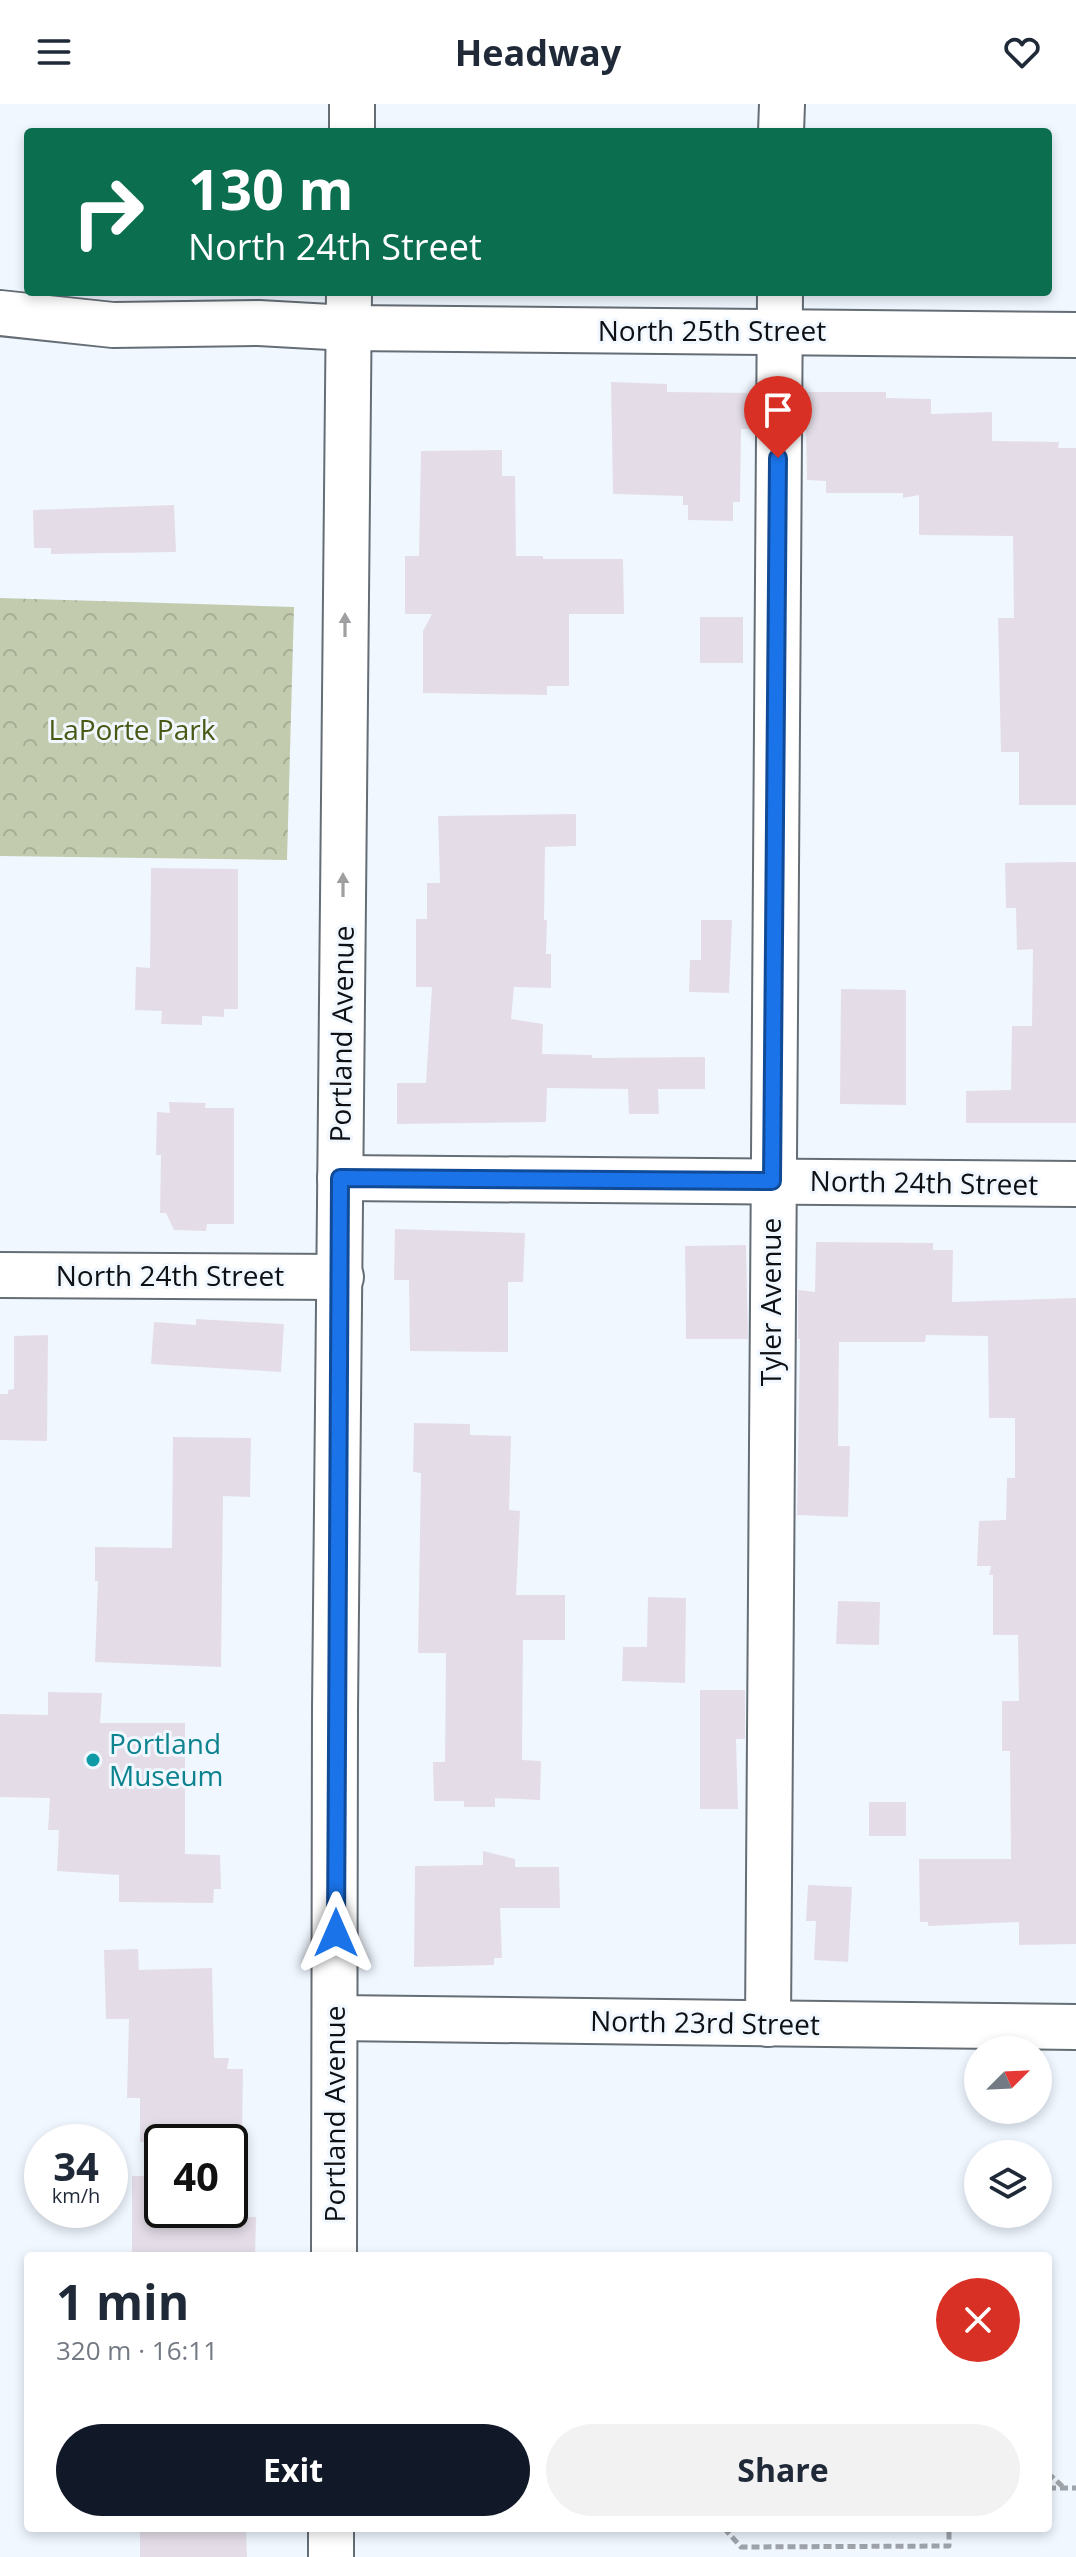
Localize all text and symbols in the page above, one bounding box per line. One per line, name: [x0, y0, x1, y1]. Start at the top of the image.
text: Headway: [455, 28, 621, 77]
icon: menu: [32, 30, 76, 74]
icon: heart: [1000, 30, 1044, 74]
text: 130 m: [188, 150, 354, 226]
icon: right: [56, 160, 160, 264]
text: North 24th Street: [188, 222, 482, 271]
street label: North 25th Street: [598, 311, 826, 349]
pin: [744, 376, 812, 458]
icon: arrive: [756, 388, 800, 432]
one-way arrow: [339, 612, 351, 637]
park label: LaPorte Park: [49, 710, 216, 748]
one-way arrow: [337, 872, 349, 897]
street label: Portland Avenue: [320, 925, 362, 1143]
street label: North 24th Street: [809, 1161, 1039, 1203]
street label: Tyler Avenue: [751, 1218, 789, 1386]
street label: North 24th Street: [56, 1256, 284, 1294]
place label: Portland Museum: [109, 1724, 224, 1794]
marker: Portland Museum: [84, 1751, 102, 1769]
position arrow: [294, 1891, 378, 1975]
street label: North 23rd Street: [590, 2001, 820, 2043]
street label: Portland Avenue: [315, 2006, 353, 2222]
north arrow: [964, 2036, 1052, 2124]
map controls: [964, 2036, 1052, 2228]
speed limit sign: 40: [144, 2124, 248, 2228]
text: 34: [53, 2138, 99, 2193]
button: layers: [964, 2140, 1052, 2228]
text: km/h: [52, 2182, 100, 2209]
text: 1 min: [56, 2269, 189, 2334]
button: close: [936, 2278, 1020, 2362]
text: 320 m · 16:11: [56, 2332, 218, 2368]
button: Exit: [56, 2424, 530, 2516]
button: Share: [546, 2424, 1020, 2516]

